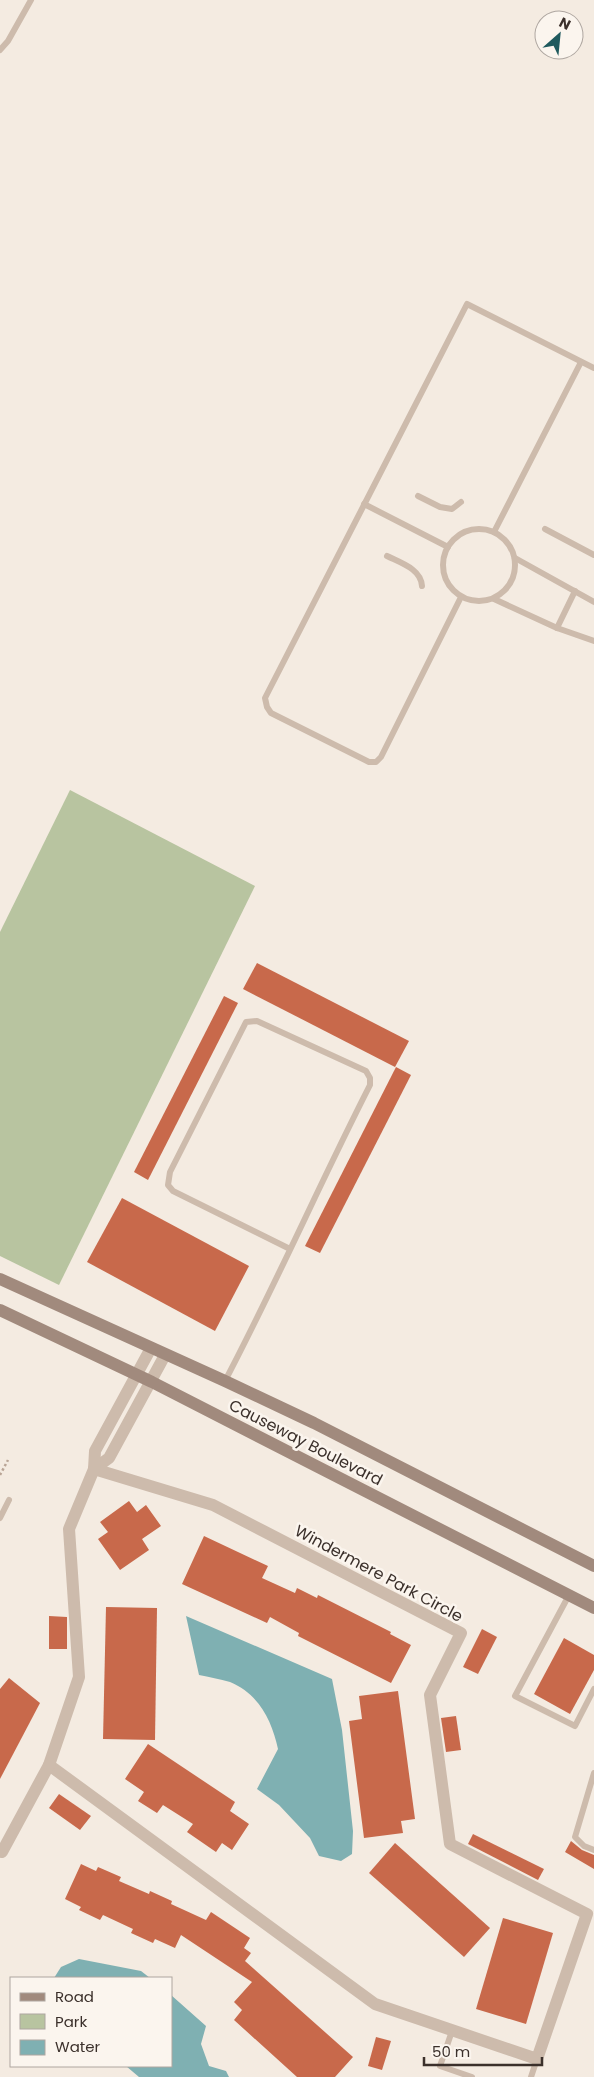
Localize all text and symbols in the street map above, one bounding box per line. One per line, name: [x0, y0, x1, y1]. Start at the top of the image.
north arrow: [534, 10, 584, 60]
text: N: [556, 12, 574, 35]
street label: Causeway Boulevard: [225, 1394, 387, 1491]
street label: Windermere Park Circle: [291, 1519, 467, 1628]
legend: [10, 1977, 172, 2067]
text: Road: [55, 1986, 94, 2007]
text: Park: [55, 2011, 87, 2032]
scale bar: [424, 2034, 542, 2066]
text: Water: [55, 2036, 101, 2057]
text: 50 m: [432, 2041, 470, 2062]

